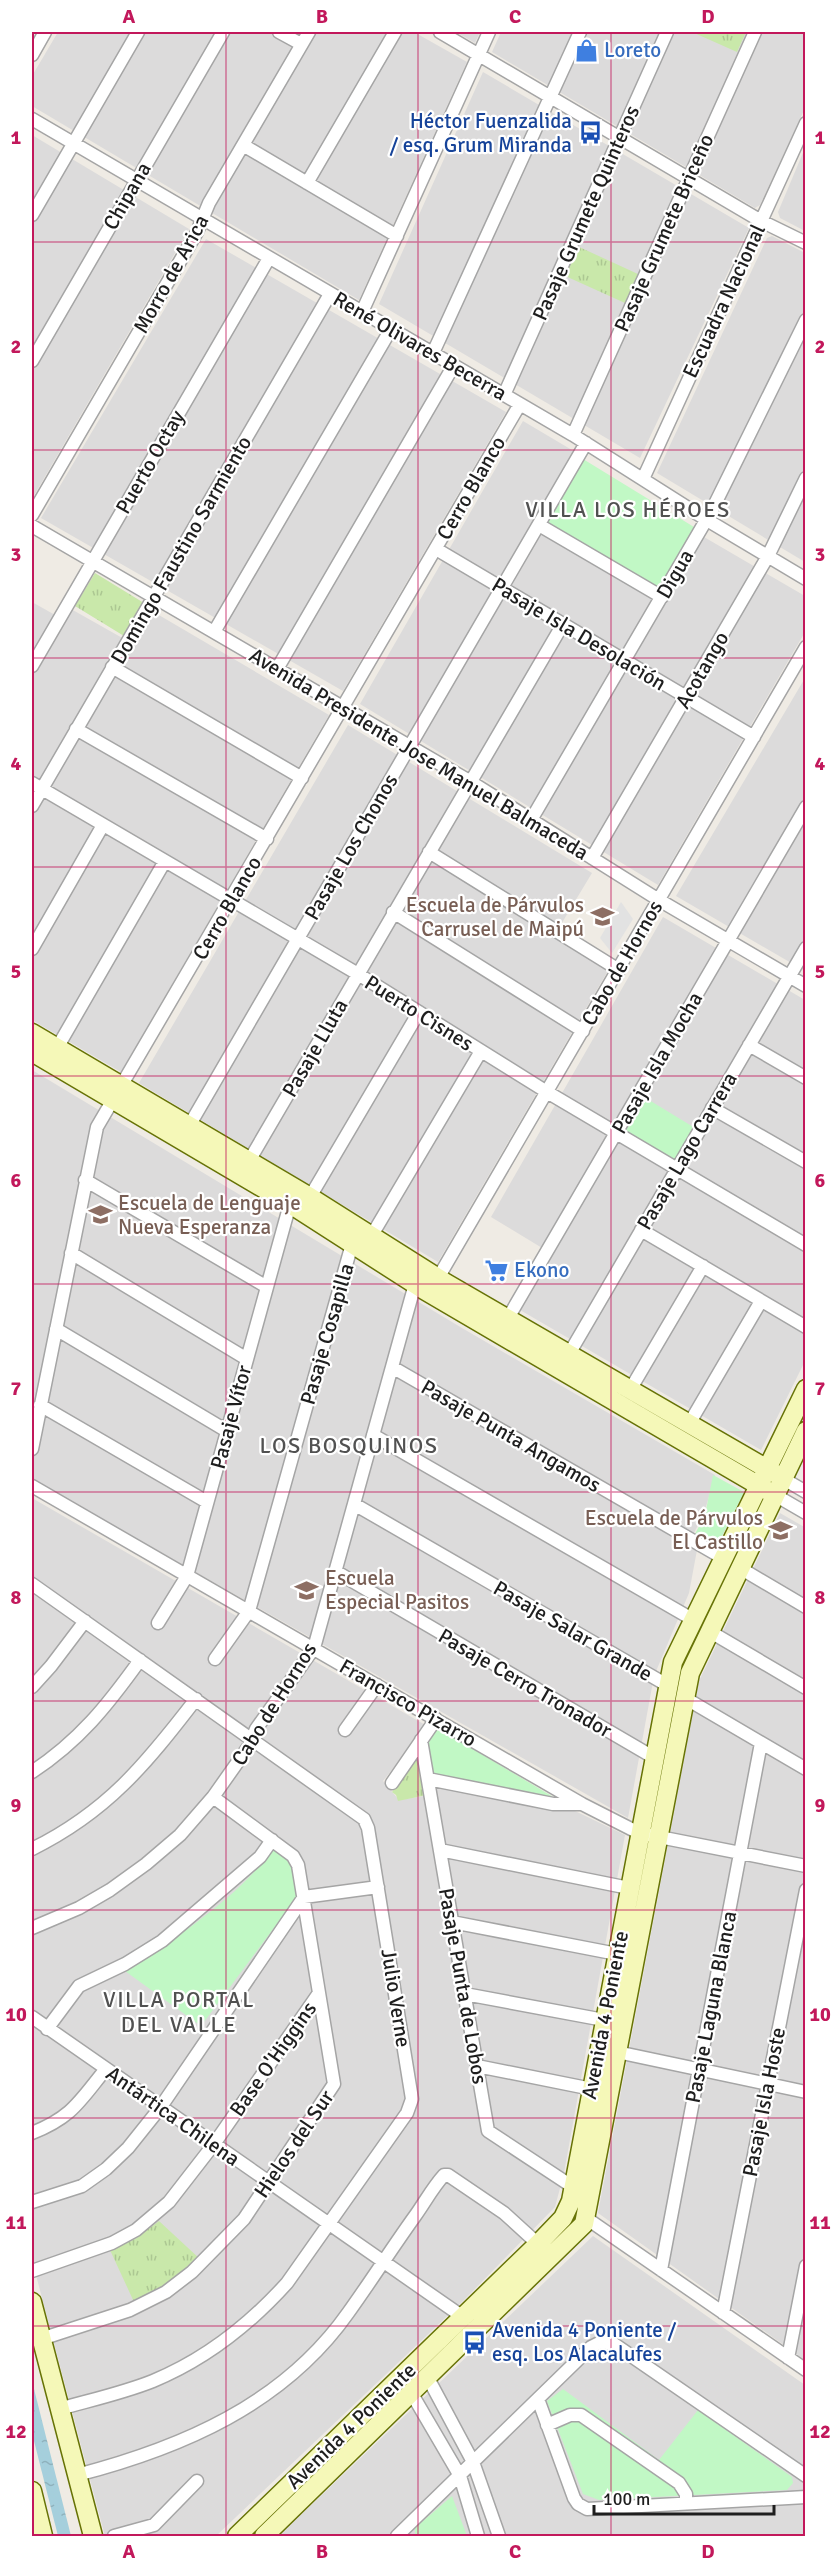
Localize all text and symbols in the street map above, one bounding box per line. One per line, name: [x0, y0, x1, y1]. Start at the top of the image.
text: A: [123, 4, 136, 29]
text: B: [316, 4, 328, 29]
text: C: [509, 4, 521, 29]
text: D: [701, 4, 715, 29]
shop icon: Loreto: [573, 37, 599, 63]
place label: Loreto: [604, 37, 661, 63]
street label: Pasaje Grumete Quinteros: [527, 101, 645, 325]
place label: Héctor Fuenzalida / esq. Grum Miranda: [389, 108, 572, 158]
bus stop icon: Héctor Fuenzalida / esq. Grum Miranda: [577, 120, 603, 146]
text: 1: [11, 125, 22, 150]
text: 1: [815, 125, 826, 150]
street label: Pasaje Grumete Briceño: [609, 130, 719, 336]
street label: Chipana: [97, 158, 157, 234]
street label: Morro de Arica: [128, 210, 214, 338]
street label: Escuadra Nacional: [677, 220, 771, 382]
street label: René Olivares Becerra: [329, 286, 511, 406]
text: 2: [11, 334, 21, 359]
text: 2: [815, 334, 825, 359]
street label: Puerto Octay: [110, 405, 190, 519]
street label: Domingo Faustino Sarmiento: [105, 431, 257, 669]
street label: Cerro Blanco: [431, 432, 511, 544]
district label: VILLA LOS HÉROES: [525, 496, 731, 523]
text: 3: [11, 542, 21, 567]
text: 3: [815, 542, 825, 567]
street label: Digua: [651, 545, 699, 603]
street label: Pasaje Isla Desolación: [487, 572, 671, 696]
street label: Acotango: [670, 627, 734, 713]
street label: Avenida Presidente Jose Manuel Balmaceda: [245, 642, 593, 866]
text: 4: [11, 751, 22, 776]
text: 4: [815, 751, 826, 776]
street label: Pasaje Los Chonos: [299, 769, 403, 925]
street label: Cerro Blanco: [187, 852, 267, 964]
place label: Escuela de Párvulos Carrusel de Maipú: [406, 892, 584, 942]
street label: Cabo de Hornos: [576, 896, 668, 1030]
school or university icon: Escuela de Párvulos Carrusel de Maipú: [589, 904, 615, 930]
text: 5: [11, 959, 21, 984]
text: 5: [815, 959, 825, 984]
street label: Puerto Cisnes: [360, 969, 478, 1057]
street label: Pasaje Isla Mocha: [606, 987, 708, 1139]
street label: Pasaje Lluta: [276, 994, 354, 1102]
street label: Pasaje Lago Carrera: [631, 1067, 743, 1235]
text: 6: [11, 1168, 22, 1193]
text: 6: [815, 1168, 826, 1193]
place label: Escuela de Lenguaje Nueva Esperanza: [118, 1190, 301, 1240]
school or university icon: Escuela de Lenguaje Nueva Esperanza: [87, 1202, 113, 1228]
supermarket icon: Ekono: [483, 1257, 509, 1283]
place label: Ekono: [514, 1257, 569, 1283]
street label: Pasaje Cosapilla: [294, 1260, 360, 1408]
street label: Pasaje Vítor: [205, 1362, 257, 1472]
street label: Pasaje Punta Angamos: [417, 1374, 605, 1498]
text: 7: [11, 1376, 22, 1401]
text: 7: [815, 1376, 826, 1401]
district label: LOS BOSQUINOS: [260, 1432, 438, 1459]
place label: Escuela de Párvulos El Castillo: [585, 1505, 763, 1555]
school or university icon: Escuela de Párvulos El Castillo: [768, 1517, 794, 1543]
place label: Escuela Especial Pasitos: [325, 1565, 469, 1615]
street label: Pasaje Salar Grande: [489, 1575, 657, 1687]
school or university icon: Escuela Especial Pasitos: [294, 1577, 320, 1603]
text: 8: [11, 1585, 22, 1610]
text: 8: [815, 1585, 826, 1610]
street label: Pasaje Cerro Tronador: [434, 1623, 617, 1743]
street label: Cabo de Hornos: [226, 1638, 322, 1770]
street label: Francisco Pizarro: [335, 1653, 481, 1753]
text: 9: [11, 1793, 22, 1818]
text: 9: [815, 1793, 826, 1818]
street label: Pasaje Punta de Lobos: [433, 1886, 493, 2086]
street label: Pasaje Laguna Blanca: [680, 1909, 742, 2105]
street label: Avenida 4 Poniente: [576, 1929, 634, 2101]
street label: Julio Verne: [375, 1947, 417, 2049]
district label: VILLA PORTAL DEL VALLE: [103, 1986, 255, 2038]
street label: Base O'Higgins: [224, 1997, 322, 2121]
text: 10: [5, 2002, 27, 2027]
text: 10: [809, 2002, 831, 2027]
street label: Pasaje Isla Hoste: [737, 2025, 791, 2179]
street label: Antártica Chilena: [101, 2060, 245, 2172]
street label: Hielos del Sur: [248, 2085, 340, 2203]
text: 11: [5, 2210, 27, 2235]
text: 11: [809, 2210, 831, 2235]
place label: Avenida 4 Poniente / esq. Los Alacalufes: [492, 2317, 676, 2367]
bus stop icon: Avenida 4 Poniente / esq. Los Alacalufes: [461, 2329, 487, 2355]
street label: Avenida 4 Poniente: [281, 2357, 421, 2495]
text: 12: [5, 2419, 27, 2444]
text: 12: [809, 2419, 831, 2444]
scale bar: [594, 2478, 774, 2516]
text: 100 m: [603, 2488, 650, 2510]
text: A: [123, 2539, 136, 2564]
text: B: [316, 2539, 328, 2564]
text: C: [509, 2539, 521, 2564]
text: D: [701, 2539, 715, 2564]

